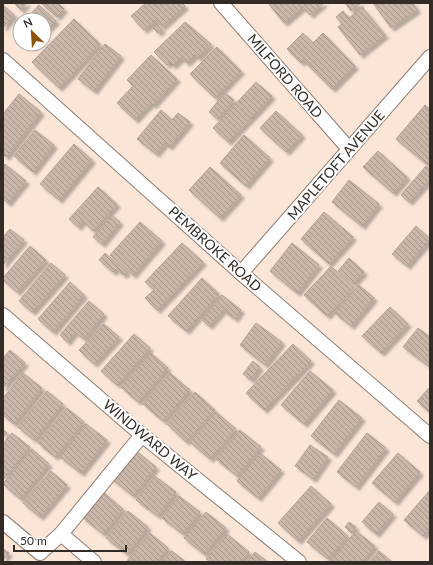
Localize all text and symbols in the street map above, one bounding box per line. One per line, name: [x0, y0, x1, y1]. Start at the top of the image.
north arrow: [12, 12, 52, 52]
text: N: [21, 15, 34, 30]
street label: MILFORD ROAD: [244, 30, 327, 121]
street label: MAPLETOFT AVENUE: [283, 106, 388, 223]
street label: PEMBROKE ROAD: [165, 202, 265, 295]
street label: WINDWARD WAY: [100, 396, 201, 484]
scale bar: [14, 527, 126, 553]
text: 50 m: [20, 533, 47, 548]

